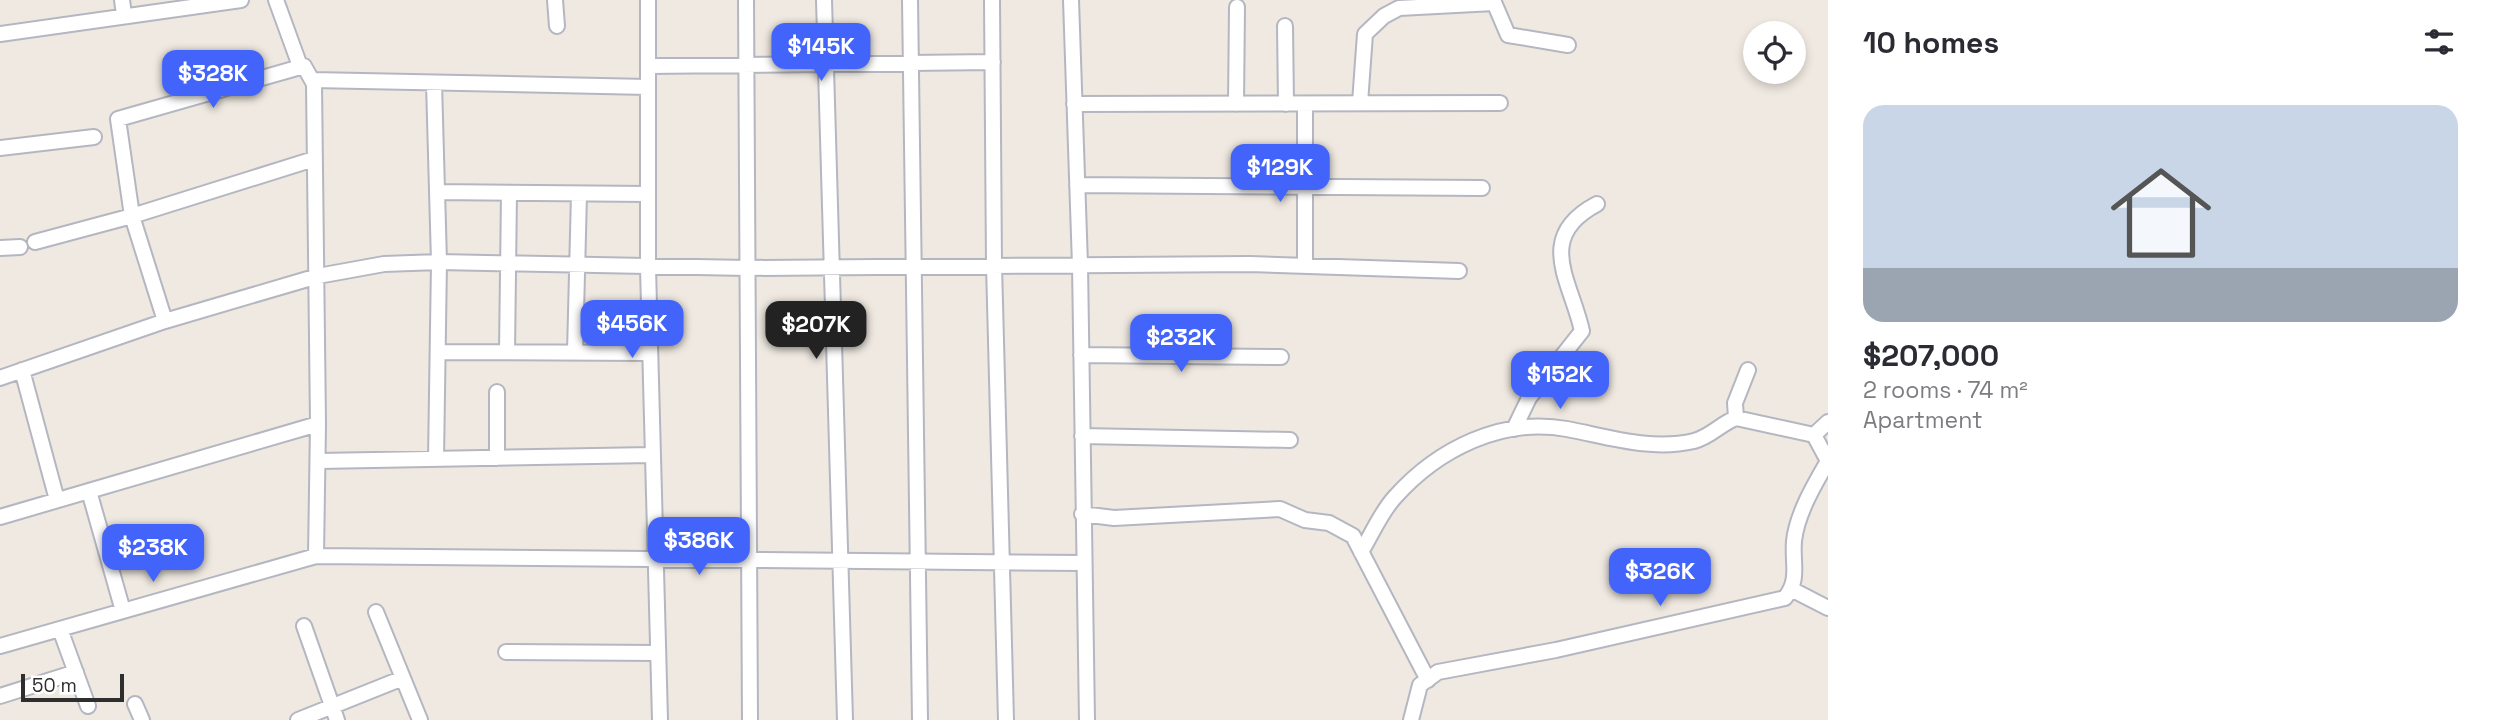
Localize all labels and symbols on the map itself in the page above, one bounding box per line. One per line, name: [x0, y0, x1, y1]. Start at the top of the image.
pin: $145K: [772, 24, 870, 83]
pin: $328K: [164, 50, 262, 110]
pin: $129K: [1231, 144, 1329, 204]
pin: $456K: [583, 300, 681, 360]
pin: $207K: [767, 302, 865, 361]
pin: $232K: [1132, 314, 1230, 374]
pin: $152K: [1511, 352, 1609, 411]
pin: $386K: [650, 518, 748, 577]
pin: $238K: [104, 524, 202, 584]
pin: $326K: [1611, 548, 1709, 608]
scale bar: [21, 671, 124, 703]

